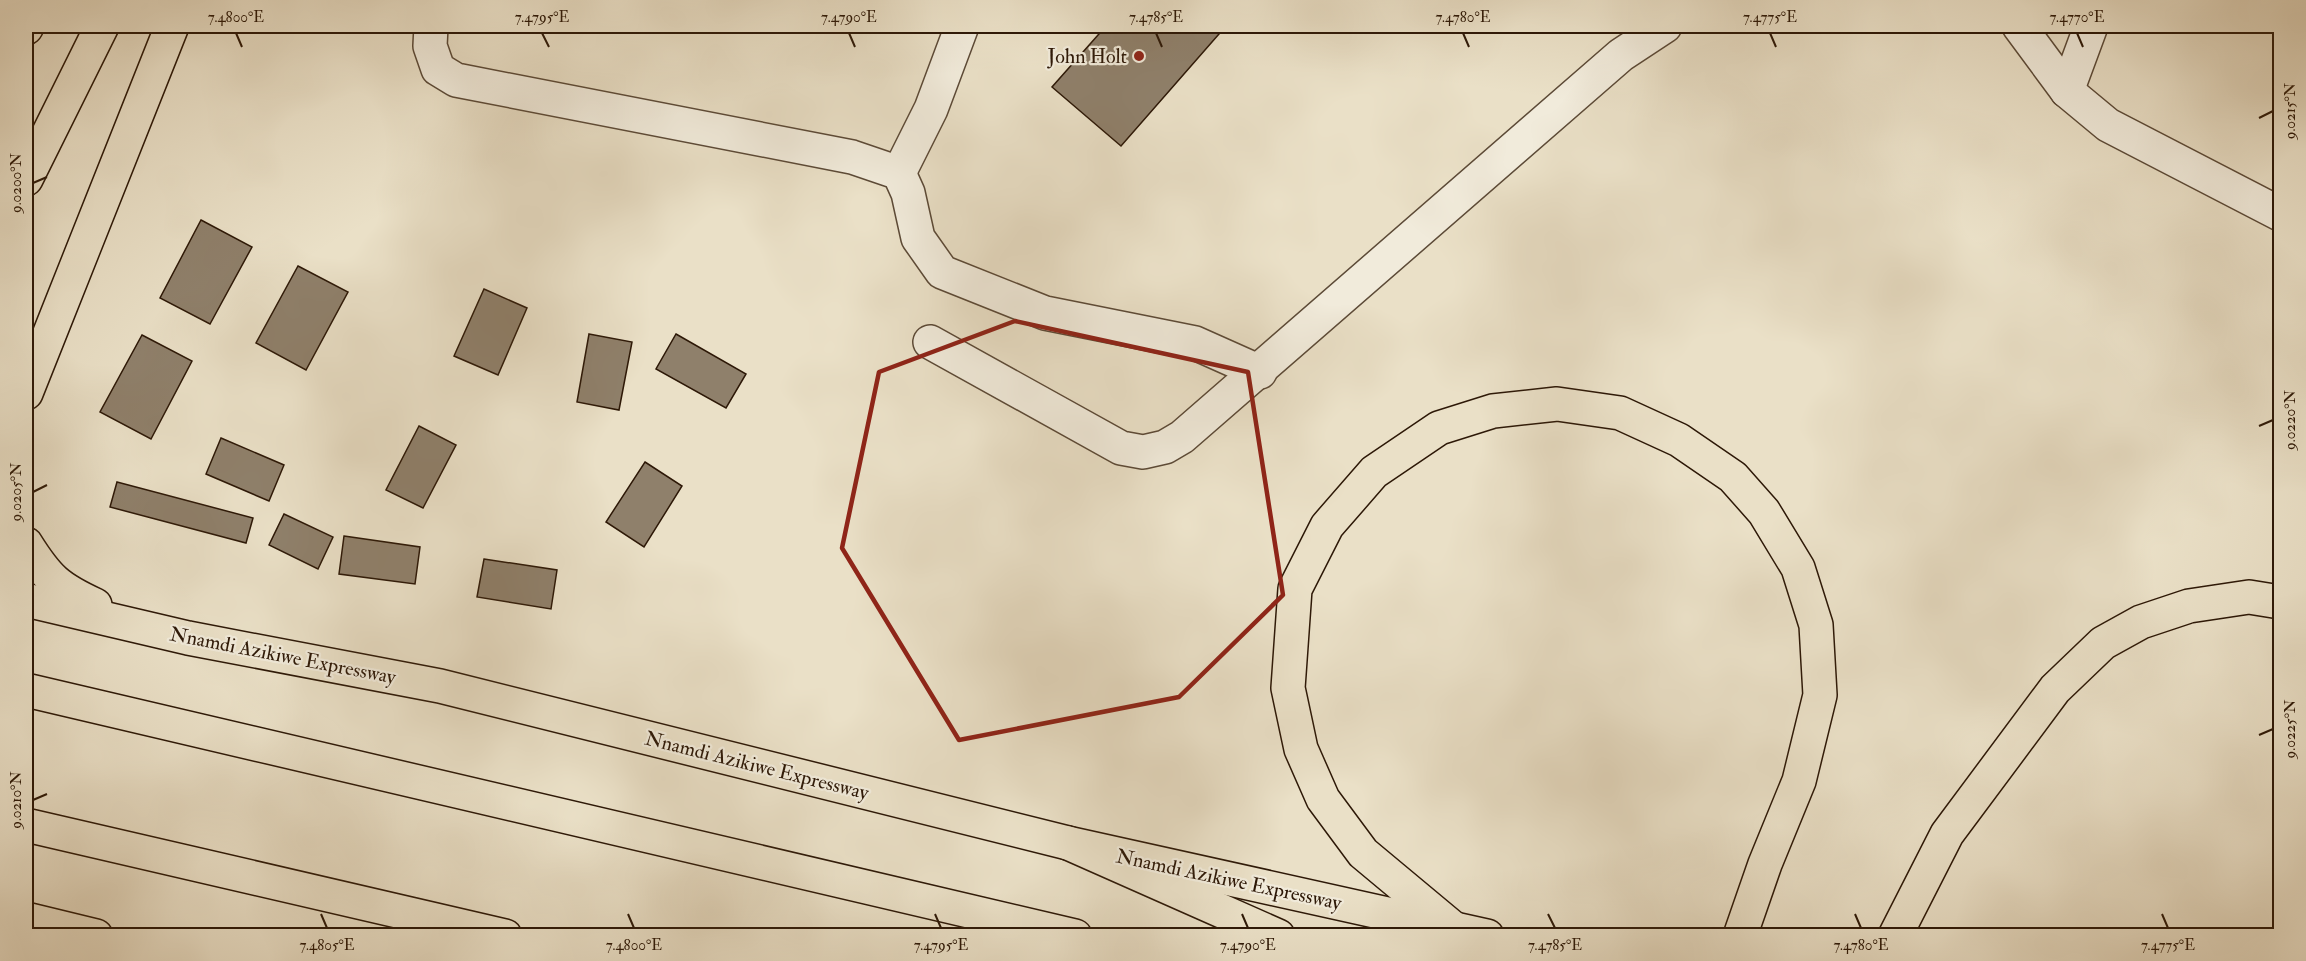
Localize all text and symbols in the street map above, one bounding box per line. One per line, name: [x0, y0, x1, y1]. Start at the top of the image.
text: 7.4800°E: [208, 8, 264, 27]
text: 7.4795°E: [515, 8, 570, 27]
text: 7.4790°E: [821, 8, 877, 27]
text: 7.4785°E: [1129, 8, 1183, 27]
text: 7.4780°E: [1435, 8, 1491, 27]
text: 7.4775°E: [1743, 8, 1797, 27]
text: 7.4770°E: [2050, 8, 2105, 27]
place label: John Holt: [1047, 44, 1128, 69]
marker: John Holt: [1132, 49, 1146, 63]
text: 9.0215°N: [2281, 82, 2300, 140]
text: 9.0200°N: [7, 152, 26, 214]
text: 9.0220°N: [2281, 389, 2300, 451]
text: 9.0205°N: [7, 462, 26, 522]
street label: Nnamdi Azikiwe Expressway: [167, 621, 399, 691]
text: 9.0225°N: [2281, 699, 2300, 759]
street label: Nnamdi Azikiwe Expressway: [642, 726, 873, 807]
text: 9.0210°N: [7, 771, 26, 830]
street label: Nnamdi Azikiwe Expressway: [1114, 843, 1345, 917]
text: 7.4805°E: [299, 936, 355, 955]
text: 7.4800°E: [606, 936, 662, 955]
text: 7.4795°E: [914, 936, 969, 955]
text: 7.4790°E: [1220, 936, 1276, 955]
text: 7.4785°E: [1528, 936, 1582, 955]
text: 7.4780°E: [1833, 936, 1889, 955]
text: 7.4775°E: [2141, 936, 2195, 955]

